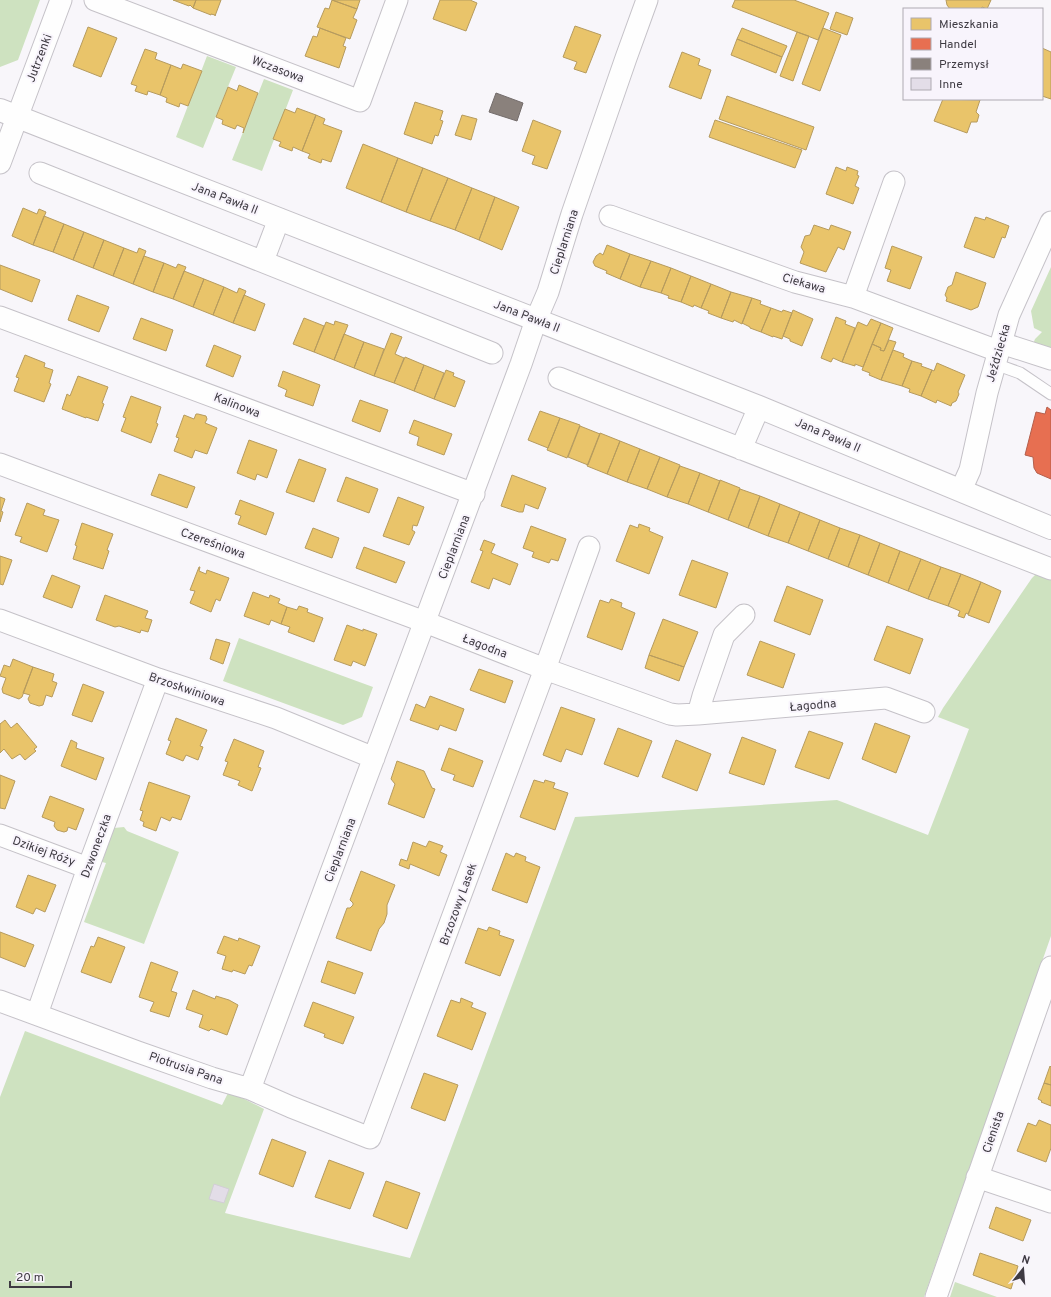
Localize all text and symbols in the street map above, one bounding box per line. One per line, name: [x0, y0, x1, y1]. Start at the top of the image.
legend: [903, 8, 1043, 100]
text: Mieszkania: [939, 17, 998, 33]
street label: Jutrzenki: [23, 32, 56, 85]
text: Handel: [939, 37, 977, 53]
street label: Wczasowa: [249, 53, 306, 87]
text: Przemysł: [939, 57, 989, 73]
text: Inne: [939, 77, 963, 93]
street label: Jana Pawła II: [189, 179, 260, 219]
street label: Cieplarniana: [547, 208, 583, 277]
street label: Ciekawa: [780, 270, 827, 298]
street label: Jana Pawła II: [491, 297, 562, 337]
street label: Jeździecka: [983, 322, 1015, 384]
street label: Kalinowa: [211, 390, 262, 422]
street label: Jana Pawła II: [792, 415, 863, 457]
street label: Cieplarniana: [435, 513, 475, 582]
street label: Czereśniowa: [178, 525, 247, 563]
street label: Łagodna: [460, 631, 509, 663]
street label: Brzoskwiniowa: [146, 669, 227, 710]
street label: Łagodna: [789, 696, 837, 716]
street label: Dzwoneczka: [78, 812, 116, 881]
street label: Cieplarniana: [321, 816, 361, 885]
street label: Dzikiej Róży: [10, 833, 77, 871]
street label: Brzozowy Lasek: [437, 861, 481, 948]
street label: Piotrusia Pana: [147, 1049, 225, 1089]
street label: Cienista: [979, 1109, 1009, 1155]
north arrow: [1003, 1249, 1043, 1289]
text: N: [1020, 1253, 1031, 1268]
scale bar: [10, 1263, 71, 1289]
text: 20 m: [16, 1270, 44, 1286]

